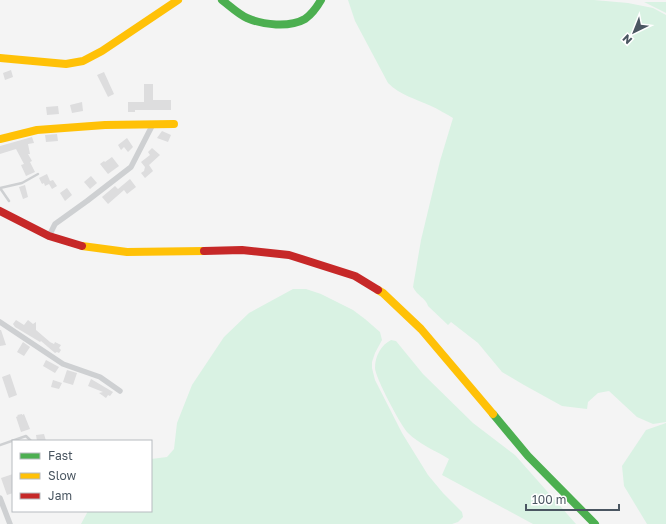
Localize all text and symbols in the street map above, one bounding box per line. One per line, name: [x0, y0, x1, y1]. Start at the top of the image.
north arrow: [614, 12, 654, 52]
text: N: [619, 32, 634, 47]
legend: [12, 440, 152, 512]
text: Fast: [48, 448, 73, 463]
text: Slow: [48, 468, 76, 483]
scale bar: [526, 486, 619, 512]
text: Jam: [48, 488, 72, 503]
text: 100 m: [532, 492, 566, 507]

